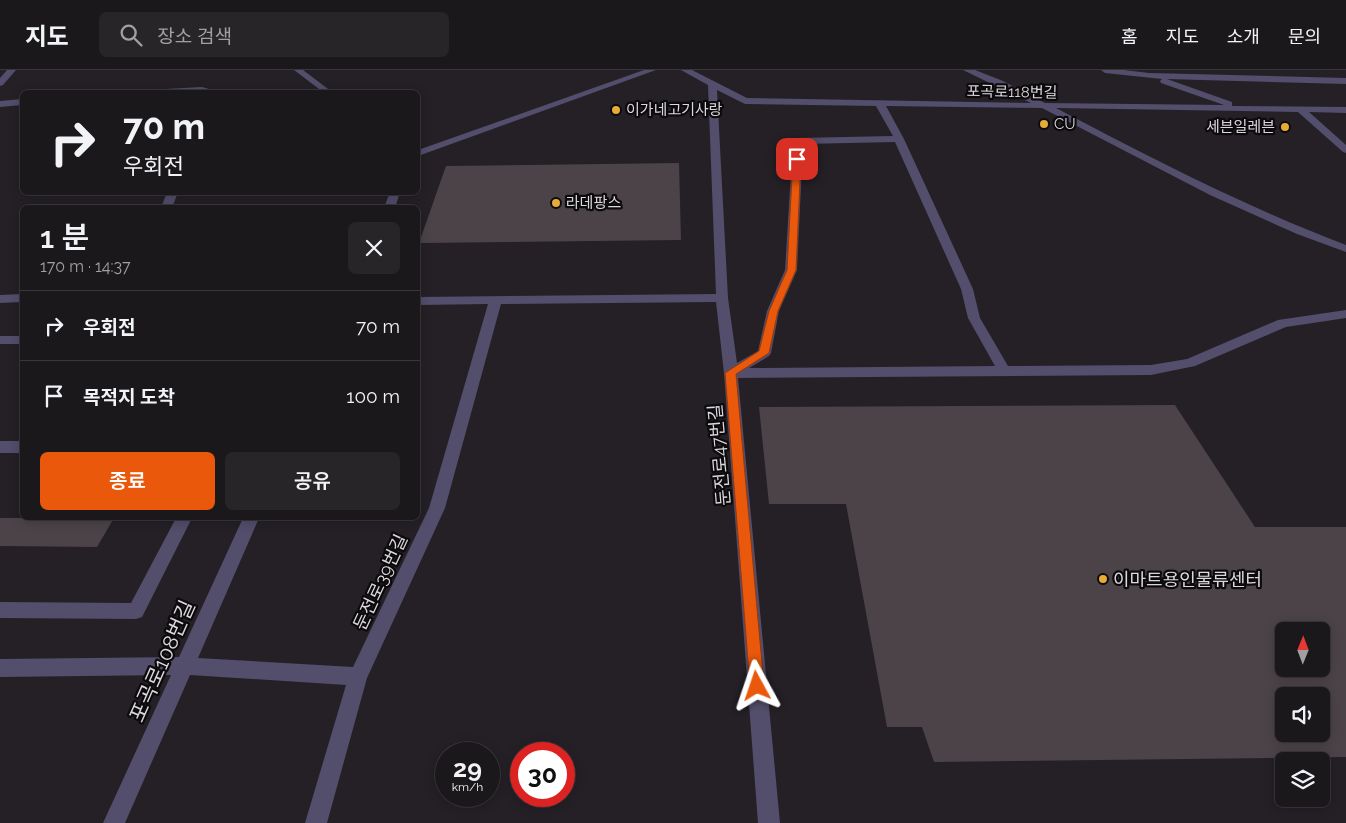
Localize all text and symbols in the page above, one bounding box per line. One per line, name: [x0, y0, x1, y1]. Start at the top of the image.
search box: [99, 12, 449, 57]
icon: search: [117, 21, 145, 49]
text: 지도: [25, 22, 69, 51]
text: 장소 검색: [157, 25, 232, 47]
text: 홈: [1121, 26, 1138, 47]
text: 지도: [1166, 26, 1199, 47]
text: 소개: [1227, 26, 1260, 47]
text: 문의: [1288, 26, 1321, 47]
street label: 포곡로118번길: [966, 82, 1058, 102]
place label: 이가네고기사랑: [626, 101, 723, 119]
marker: 이가네고기사랑: [610, 104, 622, 116]
text: 70 m: [123, 106, 205, 147]
icon: right: [40, 110, 105, 175]
place label: CU: [1054, 115, 1076, 133]
marker: CU: [1038, 118, 1050, 130]
place label: 세븐일레븐: [1206, 118, 1275, 136]
marker: 세븐일레븐: [1279, 121, 1291, 133]
pin: [776, 138, 818, 180]
icon: arrive: [783, 145, 811, 173]
text: 우회전: [123, 153, 184, 179]
place label: 라데팡스: [566, 194, 621, 212]
marker: 라데팡스: [550, 197, 562, 209]
text: 1 분: [40, 220, 89, 255]
button: close: [348, 222, 400, 274]
text: 170 m · 14:37: [40, 257, 131, 276]
icon: right: [40, 312, 68, 340]
text: 70 m: [356, 315, 400, 337]
text: 우회전: [83, 316, 135, 338]
icon: arrive: [40, 382, 68, 410]
text: 100 m: [346, 385, 400, 407]
text: 목적지 도착: [83, 386, 175, 408]
street label: 둔전로47번길: [704, 403, 734, 507]
button: 종료: [40, 452, 215, 510]
button: 공유: [225, 452, 400, 510]
street label: 둔전로39번길: [349, 531, 411, 633]
place label: 이마트용인물류센터: [1113, 569, 1262, 590]
marker: 이마트용인물류센터: [1097, 573, 1109, 585]
street label: 포곡로108번길: [124, 596, 200, 726]
north arrow: [1275, 622, 1330, 678]
map controls: [1275, 622, 1330, 807]
position arrow: [730, 659, 782, 711]
button: sound: [1275, 687, 1330, 742]
speed limit sign: 30: [510, 742, 575, 807]
button: layers: [1275, 752, 1330, 807]
text: 29: [453, 753, 482, 783]
text: km/h: [452, 780, 483, 794]

